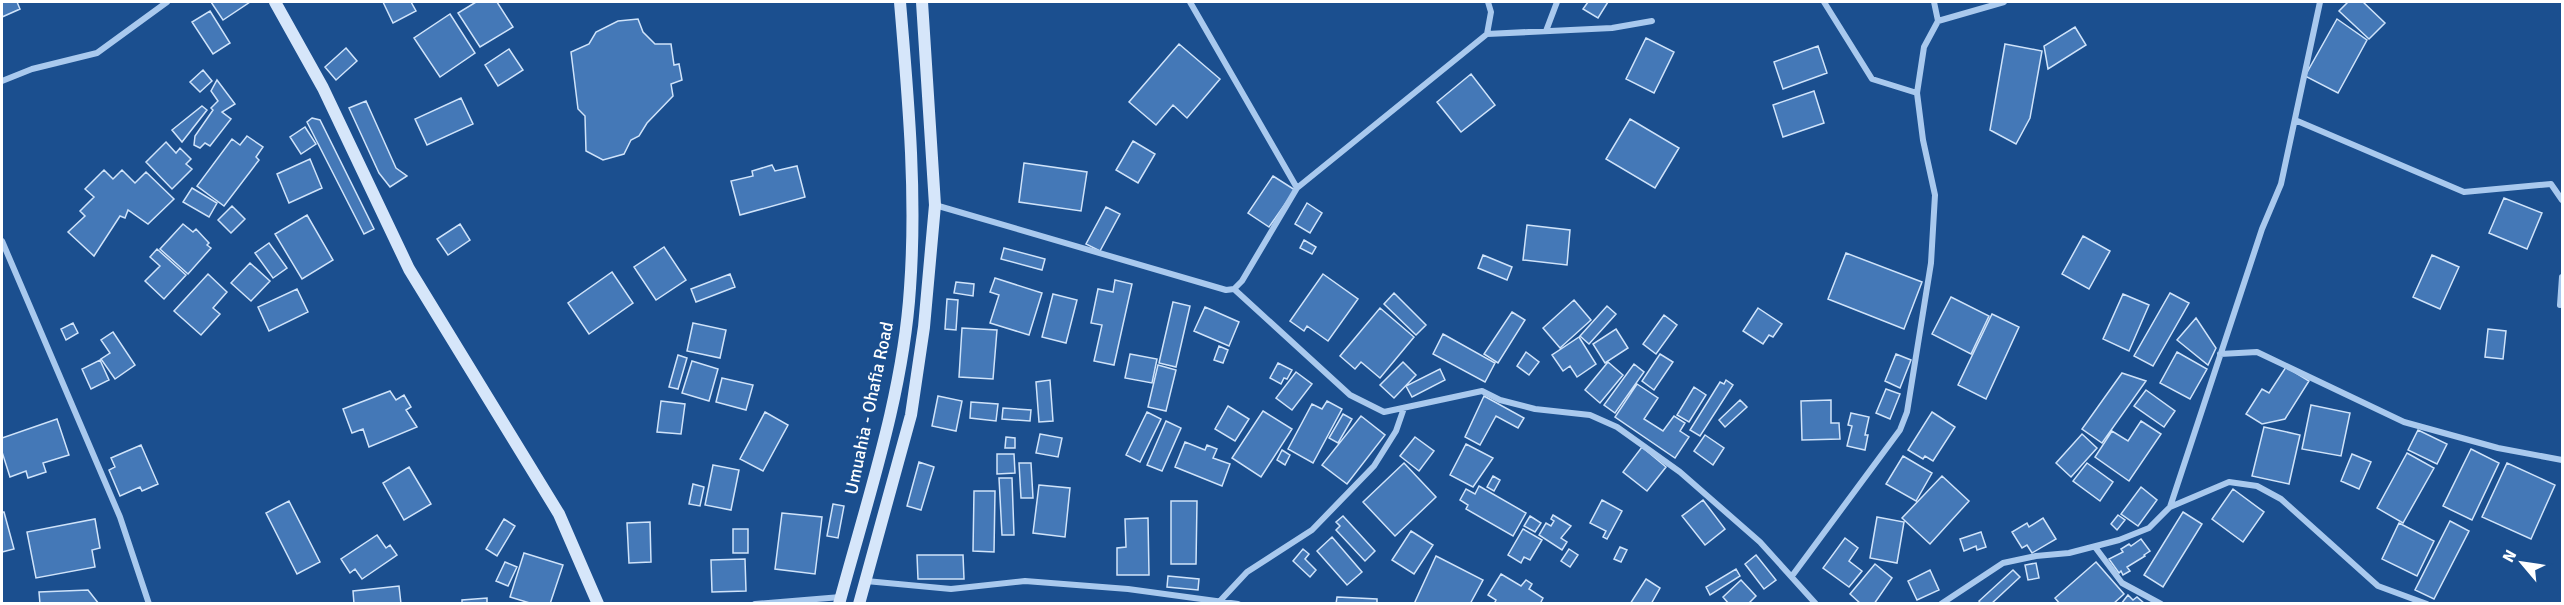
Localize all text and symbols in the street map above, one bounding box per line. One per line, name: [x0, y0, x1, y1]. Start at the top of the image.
street label: Umuahia - Ohafia Road: [840, 320, 898, 496]
north arrow: [2492, 533, 2552, 593]
text: N: [2498, 546, 2521, 566]

